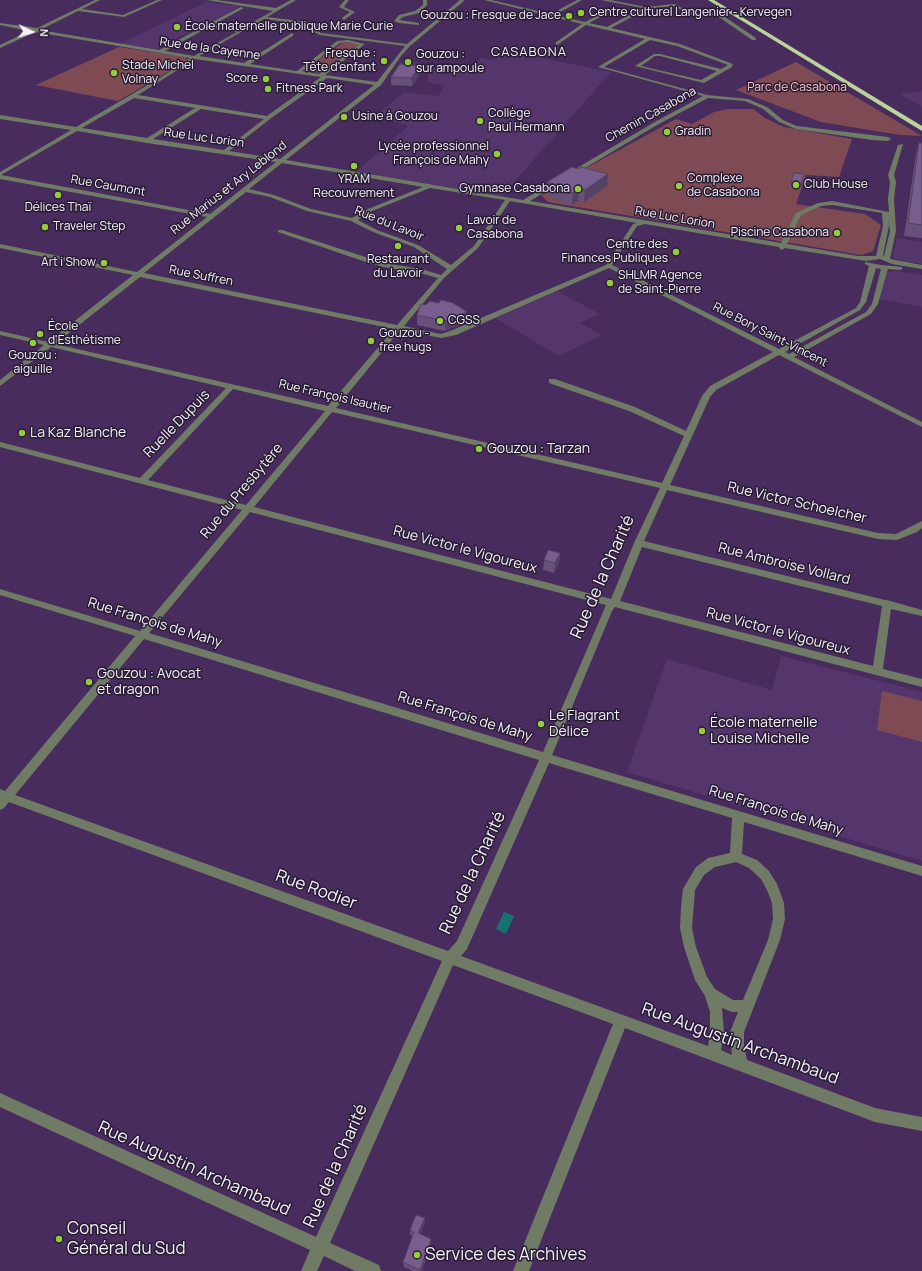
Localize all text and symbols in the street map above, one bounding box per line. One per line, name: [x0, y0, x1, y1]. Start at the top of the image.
place label: Centre culturel Langenier - Kervegen: [589, 6, 792, 20]
marker: Centre culturel Langenier - Kervegen: [576, 8, 586, 18]
place label: Gouzou : Fresque de Jace: [420, 9, 561, 23]
marker: Gouzou : Fresque de Jace: [564, 11, 574, 21]
north arrow: [12, 12, 52, 52]
place label: École maternelle publique Marie Curie: [185, 20, 393, 34]
marker: École maternelle publique Marie Curie: [172, 22, 182, 32]
text: N: [37, 28, 52, 37]
street label: Rue de la Cayenne: [159, 35, 261, 63]
district label: CASABONA: [491, 44, 567, 60]
place label: Fresque : Tête d'enfant: [303, 47, 376, 75]
place label: Gouzou : sur ampoule: [416, 48, 484, 76]
marker: Fresque : Tête d'enfant: [379, 56, 389, 66]
marker: Gouzou : sur ampoule: [403, 57, 413, 67]
place label: Stade Michel Volnay: [122, 59, 194, 87]
marker: Stade Michel Volnay: [109, 68, 119, 78]
place label: Score: [226, 72, 258, 86]
marker: Score: [261, 74, 271, 84]
park label: Parc de Casabona: [747, 81, 847, 95]
place label: Fitness Park: [276, 82, 343, 96]
marker: Fitness Park: [263, 84, 273, 94]
street label: Chemin Casabona: [603, 84, 699, 146]
place label: Collège Paul Hermann: [488, 107, 565, 135]
place label: Usine à Gouzou: [352, 110, 438, 124]
marker: Usine à Gouzou: [339, 112, 349, 122]
marker: Collège Paul Hermann: [475, 116, 485, 126]
street label: Rue Luc Lorion: [163, 125, 245, 151]
place label: Gradin: [675, 125, 711, 139]
marker: Gradin: [662, 127, 672, 137]
street label: Rue Marius et Ary Leblond: [168, 138, 290, 238]
place label: Lycée professionnel François de Mahy: [378, 140, 489, 168]
marker: Lycée professionnel François de Mahy: [492, 149, 502, 159]
marker: YRAM Recouvrement: [349, 161, 359, 171]
street label: Rue Caumont: [69, 172, 147, 200]
place label: Complexe de Casabona: [687, 172, 760, 200]
place label: YRAM Recouvrement: [313, 173, 395, 201]
place label: Club House: [804, 178, 868, 192]
marker: Club House: [791, 180, 801, 190]
marker: Complexe de Casabona: [674, 181, 684, 191]
place label: Gymnase Casabona: [459, 182, 570, 196]
marker: Gymnase Casabona: [573, 184, 583, 194]
marker: Délices Thaï: [53, 190, 63, 200]
place label: Délices Thaï: [25, 201, 91, 215]
street label: Rue du Lavoir: [352, 204, 426, 244]
street label: Rue Luc Lorion: [634, 204, 716, 232]
place label: Lavoir de Casabona: [467, 214, 523, 242]
place label: Traveler Step: [53, 220, 125, 234]
marker: Traveler Step: [40, 222, 50, 232]
marker: Lavoir de Casabona: [454, 223, 464, 233]
place label: Piscine Casabona: [731, 226, 829, 240]
marker: Piscine Casabona: [832, 228, 842, 238]
place label: Centre des Finances Publiques: [561, 238, 668, 266]
marker: Restaurant du Lavoir: [393, 241, 403, 251]
marker: Centre des Finances Publiques: [671, 247, 681, 257]
place label: Restaurant du Lavoir: [367, 253, 429, 281]
place label: Art i Show: [41, 256, 96, 270]
marker: Art i Show: [99, 258, 109, 268]
street label: Rue Suffren: [168, 263, 234, 289]
place label: SHLMR Agence de Saint-Pierre: [618, 269, 702, 297]
marker: SHLMR Agence de Saint-Pierre: [605, 278, 615, 288]
street label: Rue Bory Saint-Vincent: [710, 300, 830, 370]
place label: CGSS: [448, 314, 480, 328]
marker: CGSS: [435, 316, 445, 326]
place label: École d'Esthétisme: [48, 320, 121, 348]
place label: Gouzou - free hugs: [379, 327, 432, 355]
marker: École d'Esthétisme: [35, 329, 45, 339]
marker: Gouzou - free hugs: [366, 336, 376, 346]
marker: Gouzou : aiguille: [28, 338, 38, 348]
place label: Gouzou : aiguille: [9, 349, 57, 377]
street label: Rue François Isautier: [277, 377, 393, 417]
street label: Ruelle Dupuis: [140, 387, 214, 461]
place label: La Kaz Blanche: [30, 425, 126, 441]
marker: La Kaz Blanche: [17, 428, 27, 438]
street label: Rue du Presbytère: [197, 440, 287, 542]
place label: Gouzou : Tarzan: [487, 441, 590, 457]
marker: Gouzou : Tarzan: [474, 444, 484, 454]
street label: Rue Victor Schoelcher: [726, 479, 868, 527]
street label: Rue de la Charité: [567, 512, 639, 642]
street label: Rue Victor le Vigoureux: [391, 523, 539, 577]
street label: Rue Ambroise Vollard: [716, 539, 852, 589]
street label: Rue François de Mahy: [86, 595, 224, 651]
street label: Rue Victor le Vigoureux: [704, 605, 852, 659]
place label: Gouzou : Avocat et dragon: [97, 666, 201, 698]
marker: Gouzou : Avocat et dragon: [84, 677, 94, 687]
street label: Rue François de Mahy: [396, 689, 534, 745]
place label: Le Flagrant Délice: [549, 708, 620, 740]
place label: École maternelle Louise Michelle: [710, 715, 817, 748]
marker: Le Flagrant Délice: [536, 719, 546, 729]
marker: École maternelle Louise Michelle: [697, 726, 707, 736]
street label: Rue François de Mahy: [707, 783, 845, 839]
street label: Rue de la Charité: [436, 808, 510, 938]
street label: Rue Rodier: [273, 866, 359, 914]
street label: Rue Augustin Archambaud: [639, 999, 841, 1089]
street label: Rue de la Charité: [300, 1101, 372, 1231]
street label: Rue Augustin Archambaud: [95, 1117, 293, 1221]
place label: Conseil Général du Sud: [67, 1219, 186, 1259]
marker: Conseil Général du Sud: [54, 1234, 64, 1244]
place label: Service des Archives: [425, 1245, 586, 1265]
marker: Service des Archives: [412, 1250, 422, 1260]

